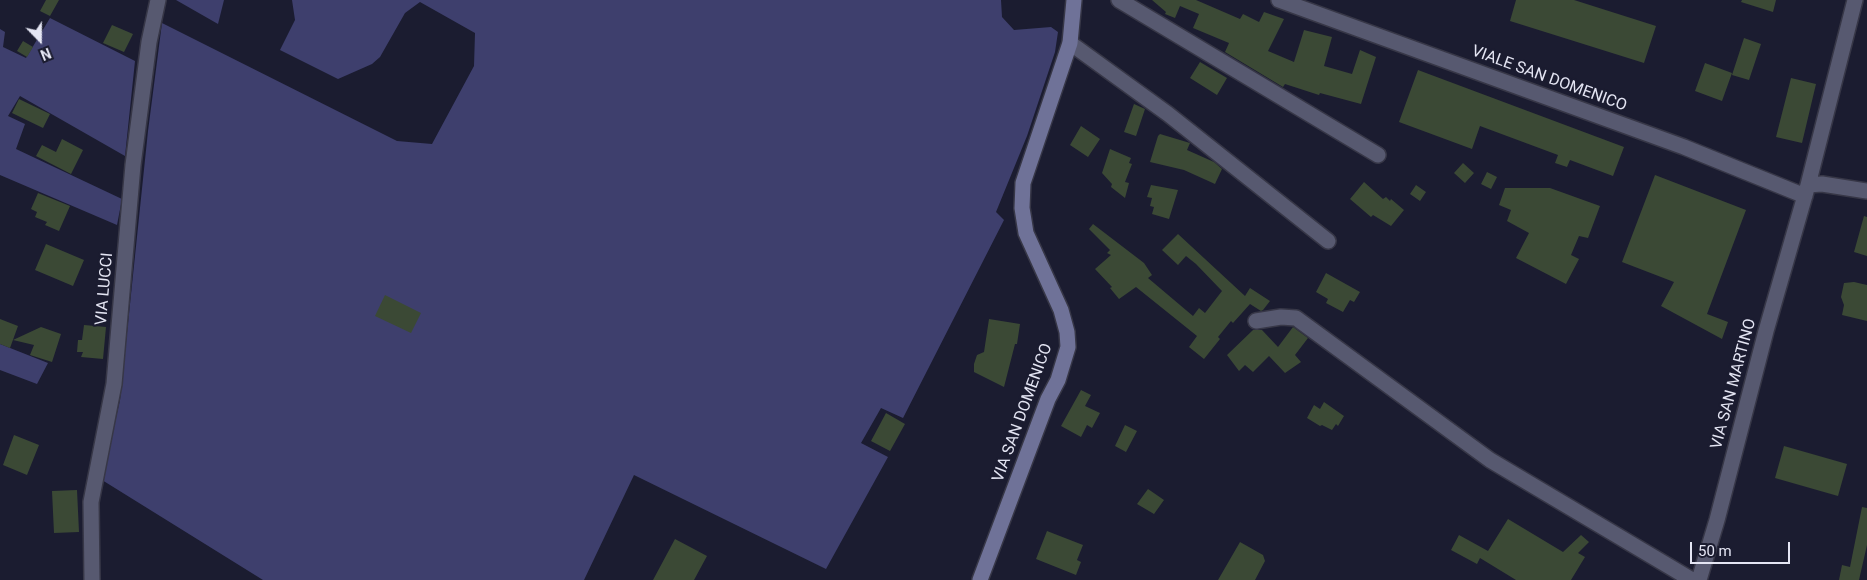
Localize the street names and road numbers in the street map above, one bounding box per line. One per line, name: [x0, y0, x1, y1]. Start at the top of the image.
street label: VIALE SAN DOMENICO: [1469, 42, 1629, 116]
street label: VIA LUCCI: [92, 252, 118, 326]
street label: VIA SAN MARTINO: [1707, 317, 1761, 451]
street label: VIA SAN DOMENICO: [989, 341, 1057, 485]

